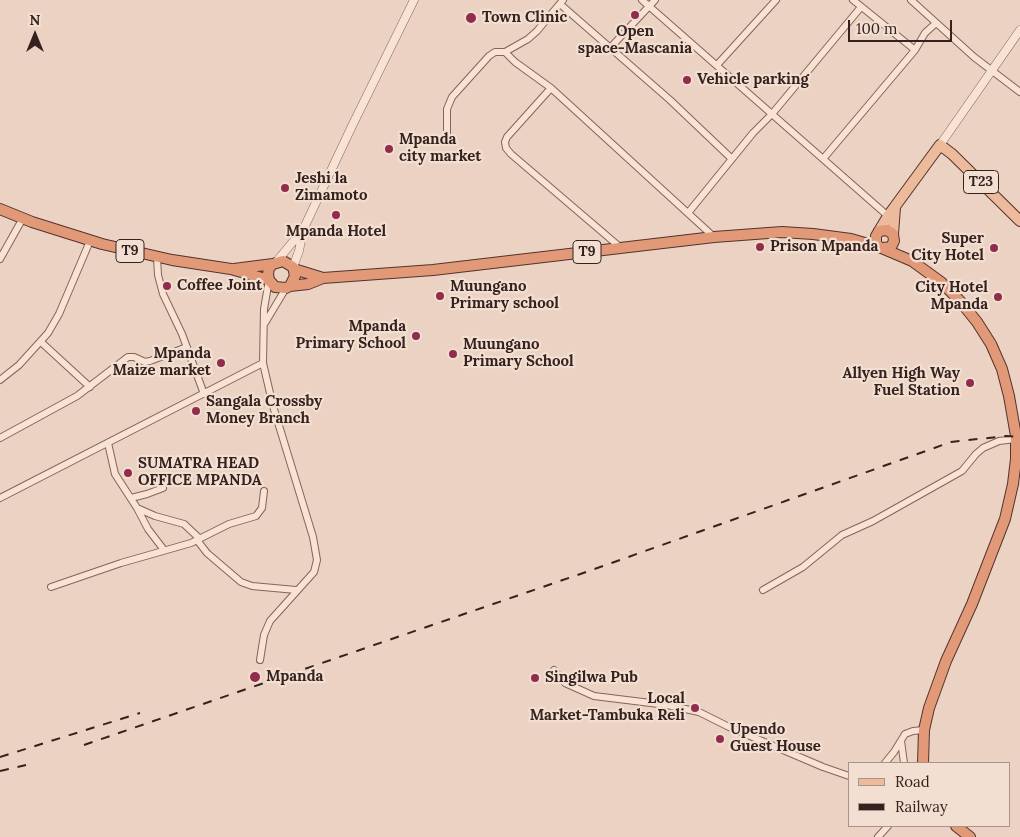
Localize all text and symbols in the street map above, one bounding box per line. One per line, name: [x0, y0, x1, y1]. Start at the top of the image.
place label: Town Clinic: [482, 9, 567, 27]
marker: Open space-Mascania: [629, 9, 641, 21]
north arrow: [10, 10, 60, 60]
scale bar: [850, 10, 954, 42]
text: N: [30, 11, 40, 29]
marker: Town Clinic: [464, 11, 478, 25]
text: 100 m: [856, 19, 897, 38]
place label: Open space-Mascania: [578, 23, 692, 58]
place label: Vehicle parking: [697, 71, 809, 89]
marker: Vehicle parking: [681, 74, 693, 86]
place label: Mpanda city market: [399, 131, 482, 166]
marker: Mpanda city market: [383, 143, 395, 155]
place label: Jeshi la Zimamoto: [295, 170, 367, 205]
road number: T23: [964, 170, 998, 193]
marker: Jeshi la Zimamoto: [279, 182, 291, 194]
marker: Mpanda Hotel: [330, 209, 342, 221]
place label: Mpanda Hotel: [286, 223, 386, 241]
place label: Super City Hotel: [911, 230, 984, 265]
place label: Prison Mpanda: [770, 238, 878, 256]
road number: T9: [116, 240, 144, 262]
road number: T9: [573, 240, 601, 264]
marker: Prison Mpanda: [754, 241, 766, 253]
marker: Super City Hotel: [988, 242, 1000, 254]
place label: Coffee Joint: [177, 277, 262, 295]
place label: Muungano Primary school: [450, 278, 559, 313]
place label: City Hotel Mpanda: [915, 279, 988, 314]
marker: Coffee Joint: [161, 280, 173, 292]
marker: Muungano Primary school: [434, 290, 446, 302]
marker: City Hotel Mpanda: [992, 291, 1004, 303]
place label: Mpanda Primary School: [295, 318, 406, 353]
marker: Mpanda Primary School: [410, 330, 422, 342]
place label: Muungano Primary School: [463, 336, 574, 371]
place label: Mpanda Maize market: [113, 345, 211, 380]
marker: Muungano Primary School: [447, 348, 459, 360]
marker: Mpanda Maize market: [215, 357, 227, 369]
place label: Allyen High Way Fuel Station: [843, 365, 960, 400]
marker: Allyen High Way Fuel Station: [964, 377, 976, 389]
place label: Sangala Crossby Money Branch: [206, 393, 322, 428]
marker: Sangala Crossby Money Branch: [190, 405, 202, 417]
place label: SUMATRA HEAD OFFICE MPANDA: [138, 455, 262, 490]
marker: SUMATRA HEAD OFFICE MPANDA: [122, 467, 134, 479]
place label: Mpanda: [266, 668, 323, 686]
place label: Singilwa Pub: [545, 669, 638, 687]
marker: Mpanda: [248, 670, 262, 684]
marker: Singilwa Pub: [529, 672, 541, 684]
place label: Local Market-Tambuka Reli: [530, 690, 685, 725]
marker: Local Market-Tambuka Reli: [689, 702, 701, 714]
place label: Upendo Guest House: [730, 721, 821, 756]
marker: Upendo Guest House: [714, 733, 726, 745]
legend: [848, 762, 1010, 827]
text: Road: [895, 772, 930, 791]
text: Railway: [895, 797, 948, 816]

